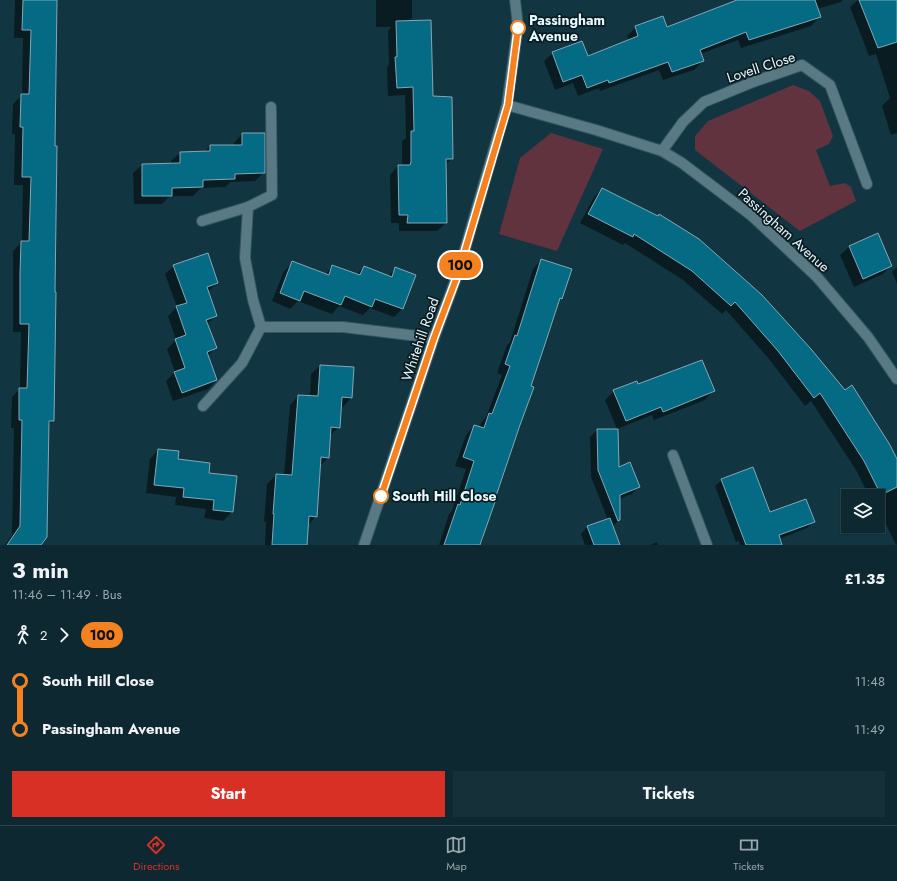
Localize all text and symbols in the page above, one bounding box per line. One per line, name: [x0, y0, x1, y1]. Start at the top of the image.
place label: Passingham Avenue: [528, 10, 605, 46]
marker: Passingham Avenue: [510, 20, 526, 36]
street label: Lovell Close: [724, 47, 798, 87]
street label: Passingham Avenue: [734, 183, 834, 277]
line badge: 100: [437, 252, 483, 278]
text: 100: [447, 255, 473, 275]
street label: Whitehill Road: [396, 294, 444, 384]
place label: South Hill Close: [392, 486, 497, 506]
marker: South Hill Close: [373, 488, 389, 504]
map controls: [841, 489, 885, 533]
button: layers: [841, 489, 885, 533]
text: 3 min: [12, 554, 69, 586]
text: £1.35: [844, 568, 885, 590]
text: 11:46 – 11:49 · Bus: [12, 585, 122, 604]
icon: walk: [12, 624, 34, 646]
icon: forward: [53, 624, 75, 646]
text: 100: [89, 625, 115, 645]
text: 2: [40, 626, 47, 645]
text: South Hill Close: [42, 670, 154, 692]
text: 11:48: [855, 672, 885, 691]
text: Passingham Avenue: [42, 718, 180, 740]
text: 11:49: [854, 720, 885, 739]
button: Start: [12, 771, 445, 817]
button: Tickets: [453, 771, 885, 817]
tab: Directions: [133, 834, 180, 874]
tab: Map: [445, 834, 467, 874]
tab: Tickets: [733, 834, 764, 874]

